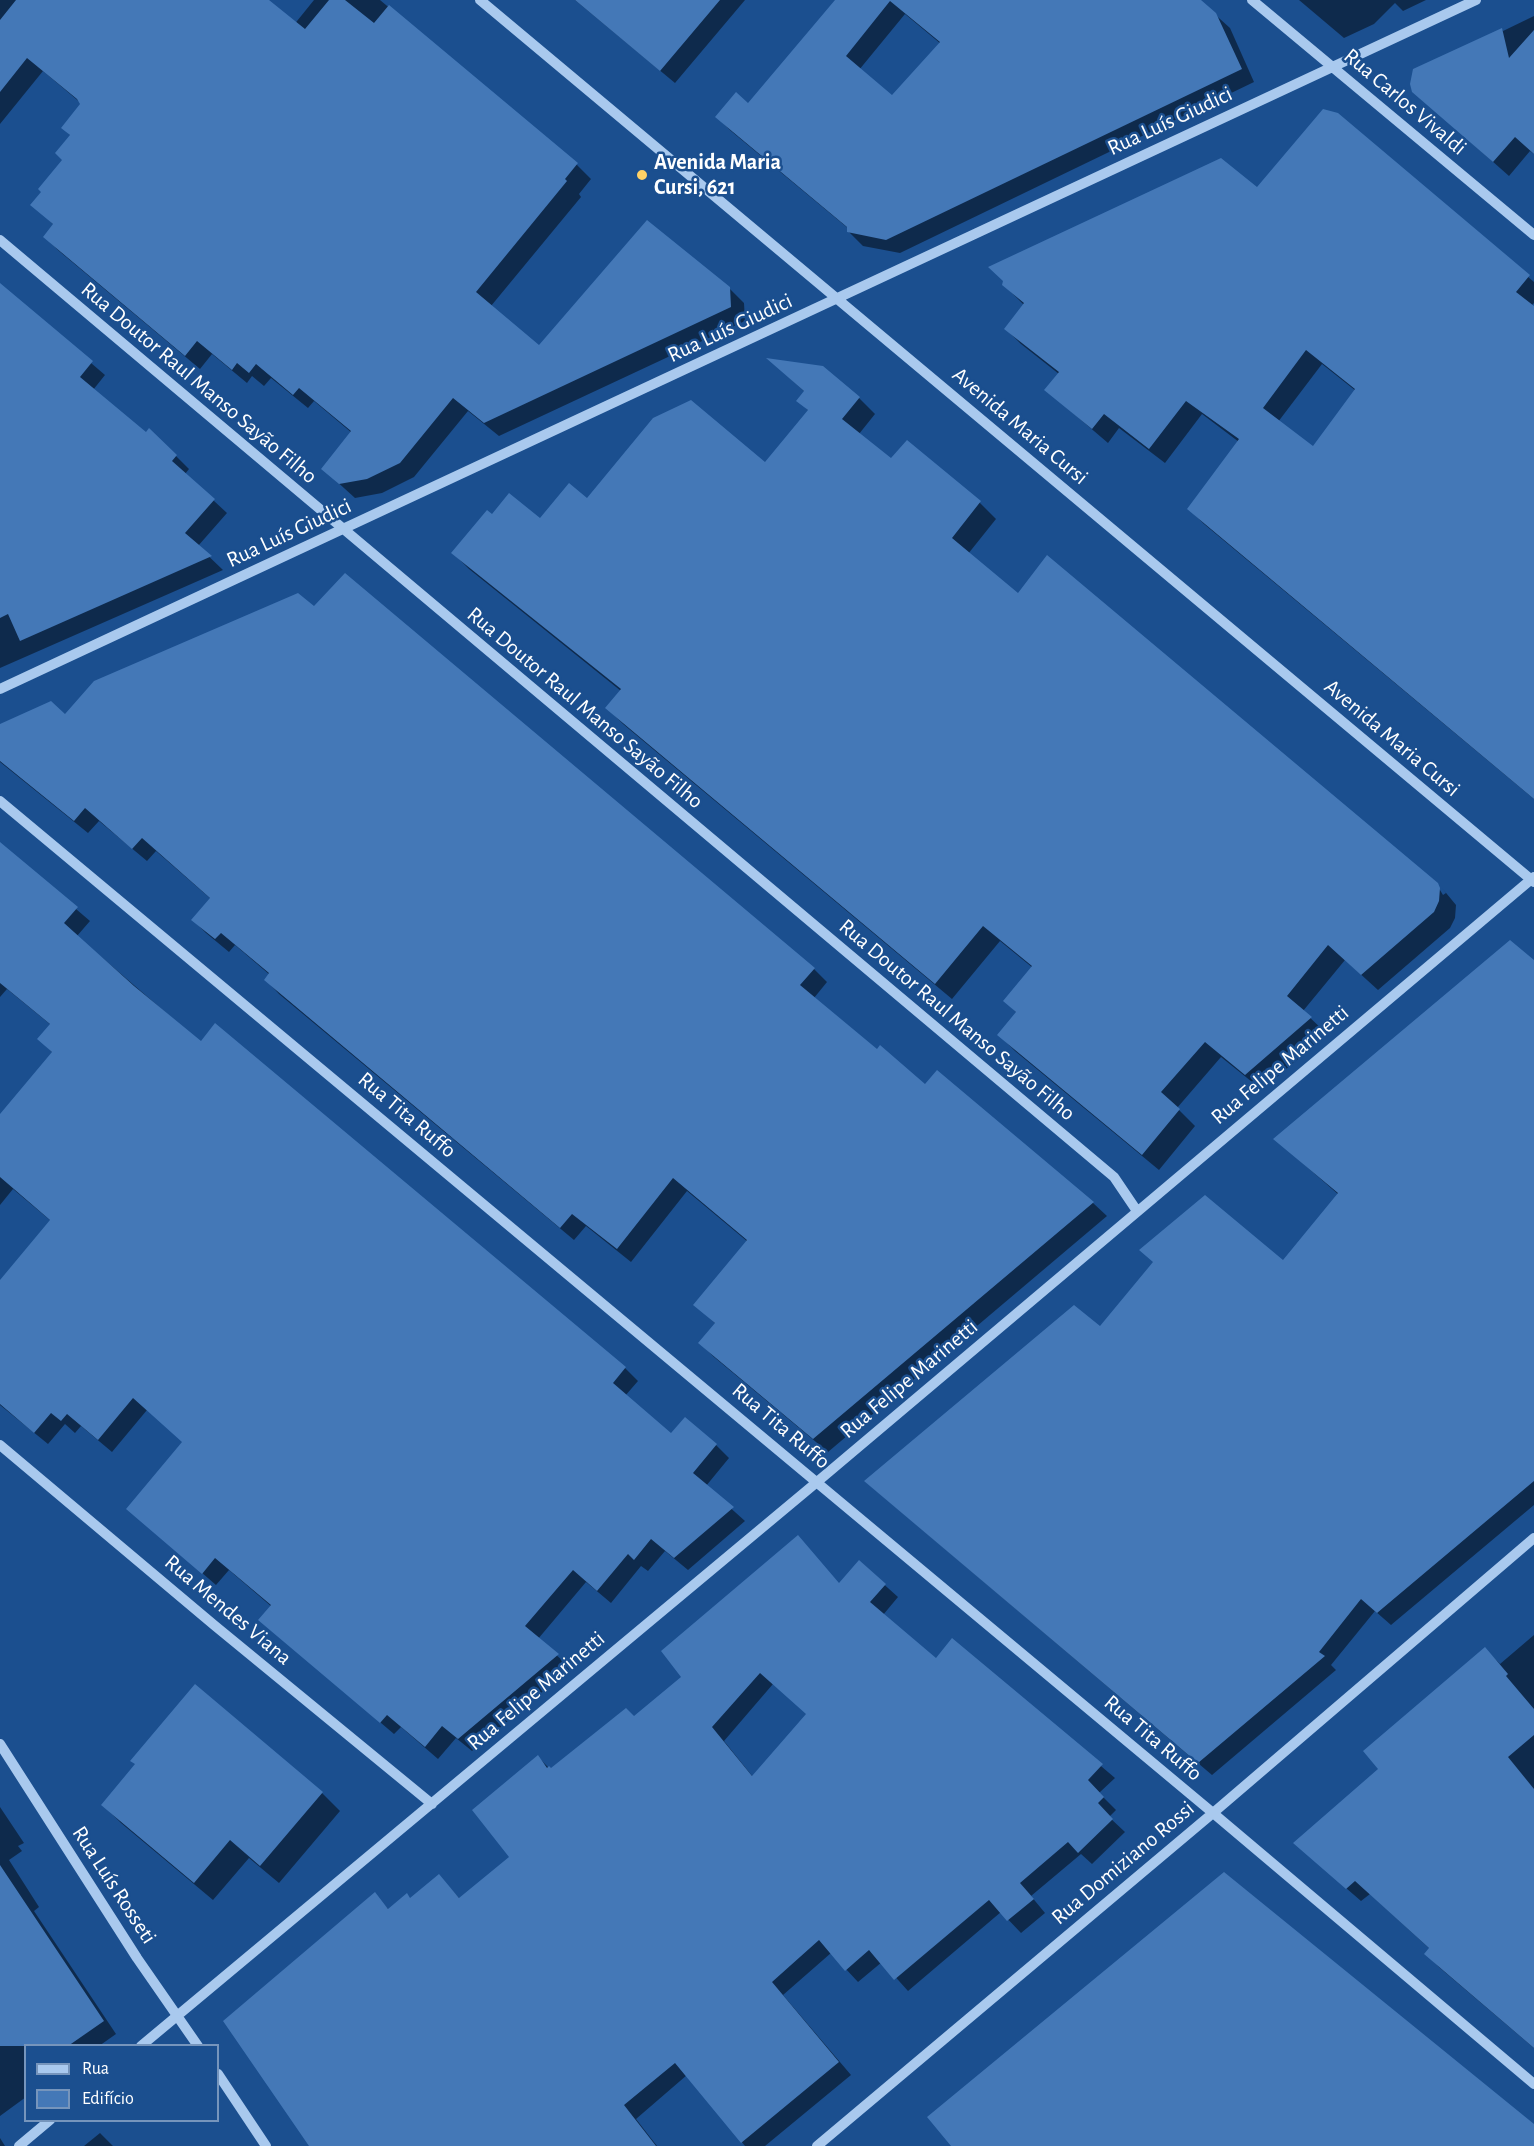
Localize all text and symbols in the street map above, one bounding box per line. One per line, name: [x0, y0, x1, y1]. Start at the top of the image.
street label: Rua Carlos Vivaldi: [1338, 43, 1472, 161]
street label: Rua Luís Giudici: [1103, 81, 1237, 161]
place label: Avenida Maria Cursi, 621: [654, 149, 781, 200]
marker: Avenida Maria Cursi, 621: [635, 168, 649, 182]
street label: Rua Doutor Raul Manso Sayão Filho: [76, 276, 322, 490]
street label: Rua Luís Giudici: [663, 288, 797, 368]
street label: Avenida Maria Cursi: [947, 361, 1093, 491]
street label: Rua Luís Giudici: [222, 493, 356, 573]
street label: Rua Doutor Raul Manso Sayão Filho: [462, 601, 708, 815]
street label: Avenida Maria Cursi: [1319, 673, 1465, 803]
street label: Rua Doutor Raul Manso Sayão Filho: [834, 913, 1080, 1127]
street label: Rua Felipe Marinetti: [1206, 1000, 1354, 1130]
street label: Rua Tita Ruffo: [352, 1066, 462, 1164]
street label: Rua Felipe Marinetti: [835, 1314, 983, 1444]
street label: Rua Tita Ruffo: [726, 1377, 836, 1475]
street label: Rua Mendes Viana: [159, 1549, 297, 1671]
street label: Rua Felipe Marinetti: [462, 1626, 610, 1756]
street label: Rua Tita Ruffo: [1098, 1689, 1208, 1787]
street label: Rua Domiziano Rossi: [1046, 1796, 1200, 1930]
street label: Rua Luís Rosseti: [66, 1821, 162, 1949]
legend: [24, 2044, 219, 2122]
text: Rua: [82, 2060, 109, 2078]
text: Edifício: [82, 2090, 134, 2108]

